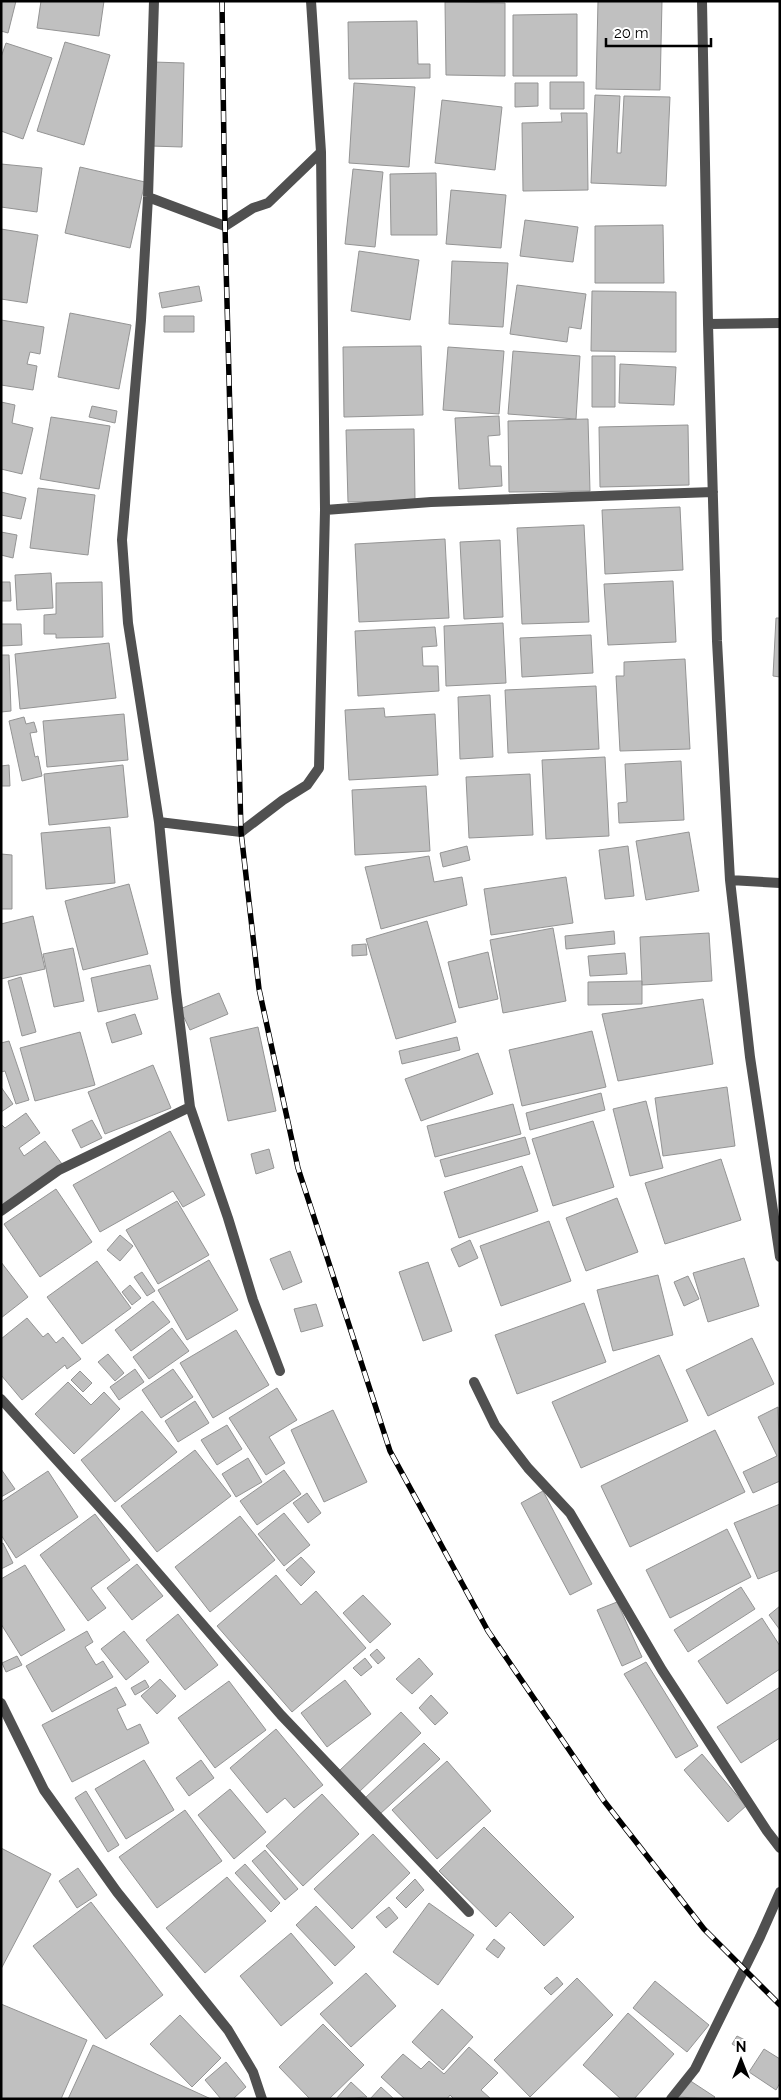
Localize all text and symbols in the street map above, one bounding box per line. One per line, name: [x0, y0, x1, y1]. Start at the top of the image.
scale bar: [606, 15, 711, 47]
text: 20 m: [614, 24, 649, 42]
north arrow: [716, 2035, 766, 2085]
text: N: [736, 2039, 746, 2055]

